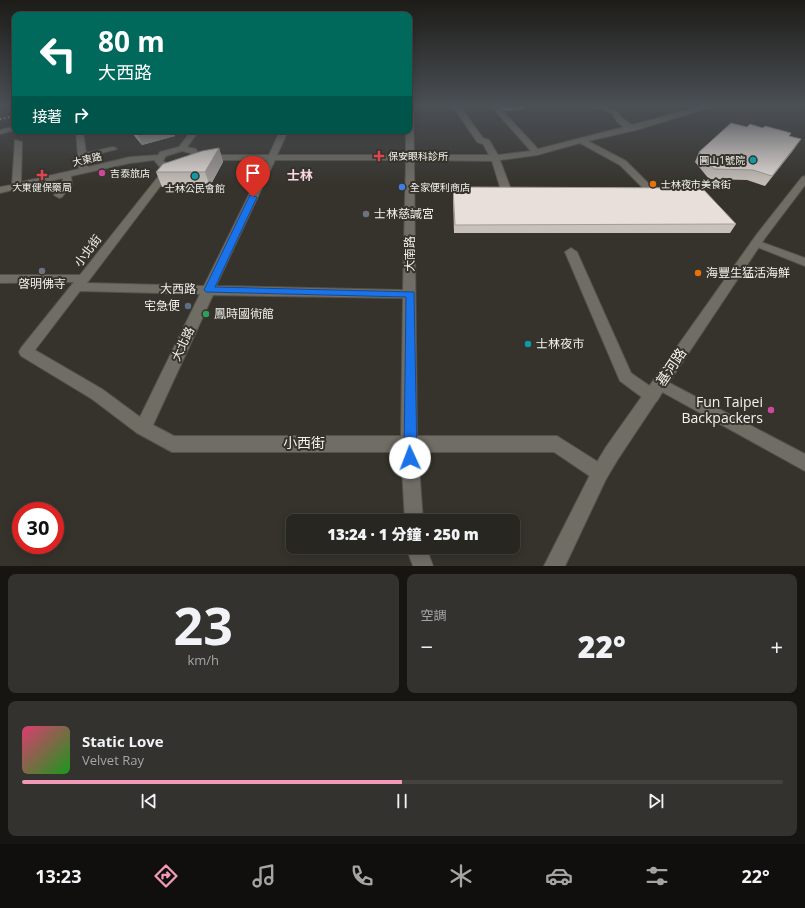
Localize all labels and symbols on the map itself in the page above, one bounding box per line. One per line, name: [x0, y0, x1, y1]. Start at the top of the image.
street label: 大東路: [71, 149, 103, 169]
place label: 保安眼科診所: [388, 149, 448, 163]
marker: 保安眼科診所: [373, 150, 385, 162]
place label: 圓山1號院: [699, 153, 745, 167]
marker: 圓山1號院: [748, 155, 758, 165]
pin: [236, 156, 270, 197]
place label: 吉泰旅店: [110, 166, 150, 180]
district label: 士林: [287, 166, 313, 184]
marker: 吉泰旅店: [97, 168, 107, 178]
marker: 大東健保藥局: [37, 170, 47, 180]
marker: 士林公民會館: [190, 171, 200, 181]
place label: 士林夜市美食街: [661, 177, 731, 191]
marker: 士林夜市美食街: [648, 179, 658, 189]
place label: 大東健保藥局: [12, 180, 72, 194]
place label: 全家便利商店: [410, 180, 470, 194]
place label: 士林公民會館: [165, 181, 225, 195]
marker: 全家便利商店: [397, 182, 407, 192]
place label: 士林慈諴宮: [374, 205, 434, 222]
marker: 士林慈諴宮: [361, 209, 371, 219]
street label: 小北街: [70, 231, 105, 270]
street label: 大南路: [401, 236, 418, 272]
place label: 海豐生猛活海鮮: [706, 264, 790, 281]
marker: 啓明佛寺: [37, 266, 47, 276]
marker: 海豐生猛活海鮮: [693, 268, 703, 278]
place label: 啓明佛寺: [18, 275, 66, 292]
street label: 大西路: [160, 280, 196, 297]
place label: 宅急便: [144, 297, 180, 314]
marker: 宅急便: [183, 301, 193, 311]
place label: 鳳時國術館: [214, 305, 274, 322]
marker: 鳳時國術館: [201, 309, 211, 319]
street label: 大北路: [167, 324, 198, 364]
place label: 士林夜市: [536, 335, 584, 352]
marker: 士林夜市: [523, 339, 533, 349]
street label: 基河路: [651, 344, 690, 389]
place label: Fun Taipei Backpackers: [681, 392, 763, 427]
marker: Fun Taipei Backpackers: [766, 405, 776, 415]
street label: 小西街: [283, 433, 325, 452]
position arrow: [389, 437, 431, 479]
speed limit sign: 30: [12, 502, 64, 554]

